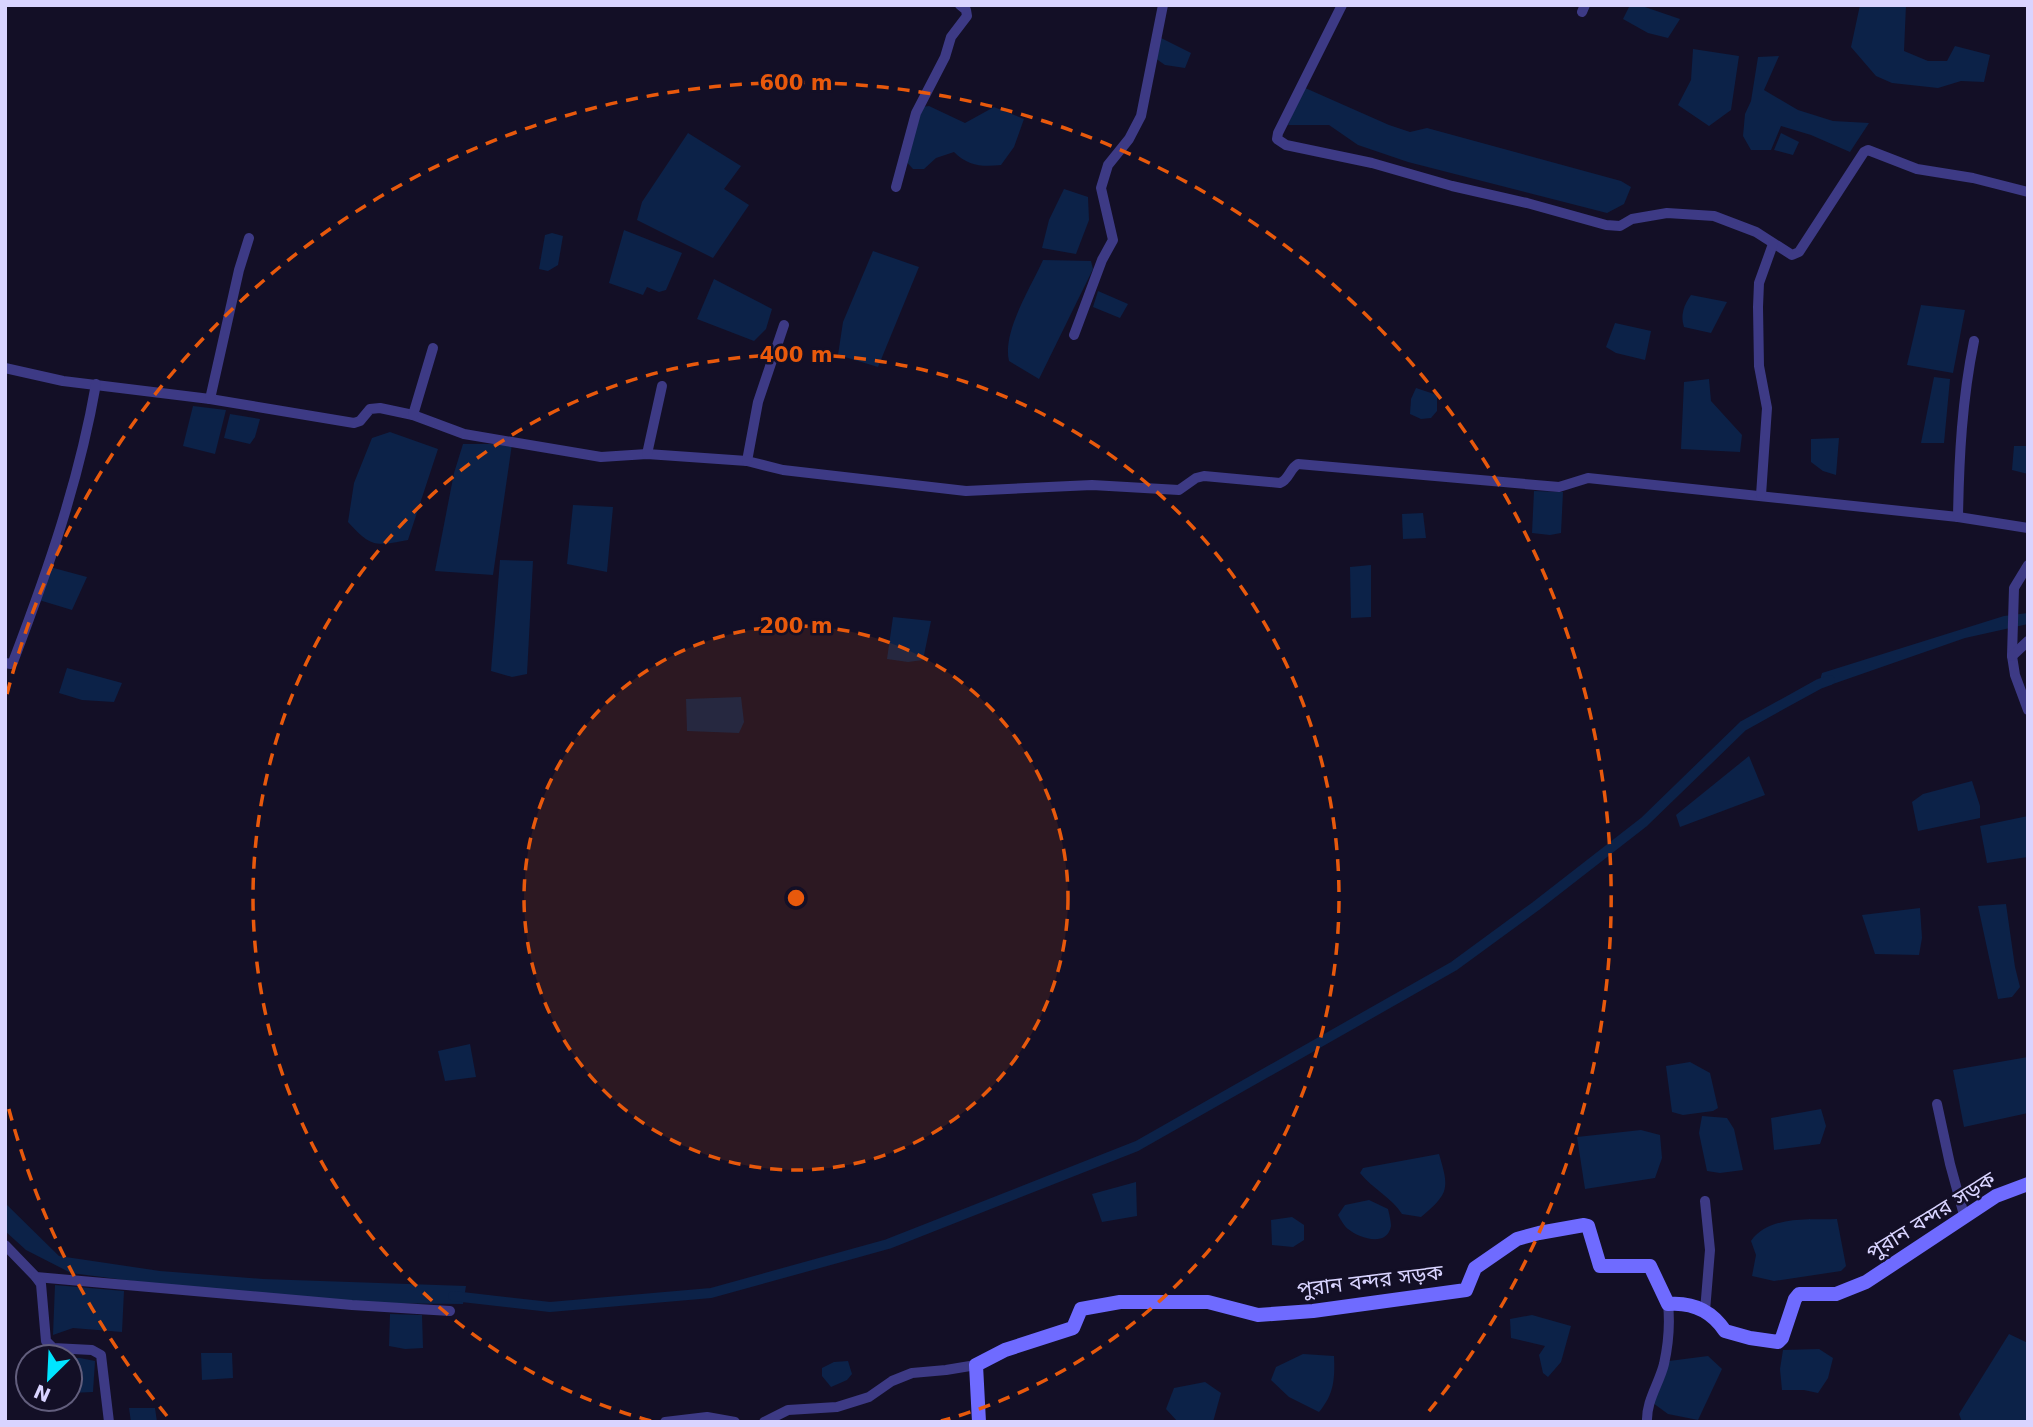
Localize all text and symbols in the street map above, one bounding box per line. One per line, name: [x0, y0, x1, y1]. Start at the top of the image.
text: 600 m: [759, 71, 833, 95]
text: 400 m: [759, 343, 833, 367]
text: 200 m: [759, 614, 833, 638]
centre of rings: [784, 886, 808, 910]
street label: পুরান বন্দর সড়ক: [1862, 1166, 2001, 1265]
street label: পুরান বন্দর সড়ক: [1296, 1260, 1445, 1302]
north arrow: [14, 1343, 84, 1413]
text: N: [30, 1380, 54, 1407]

